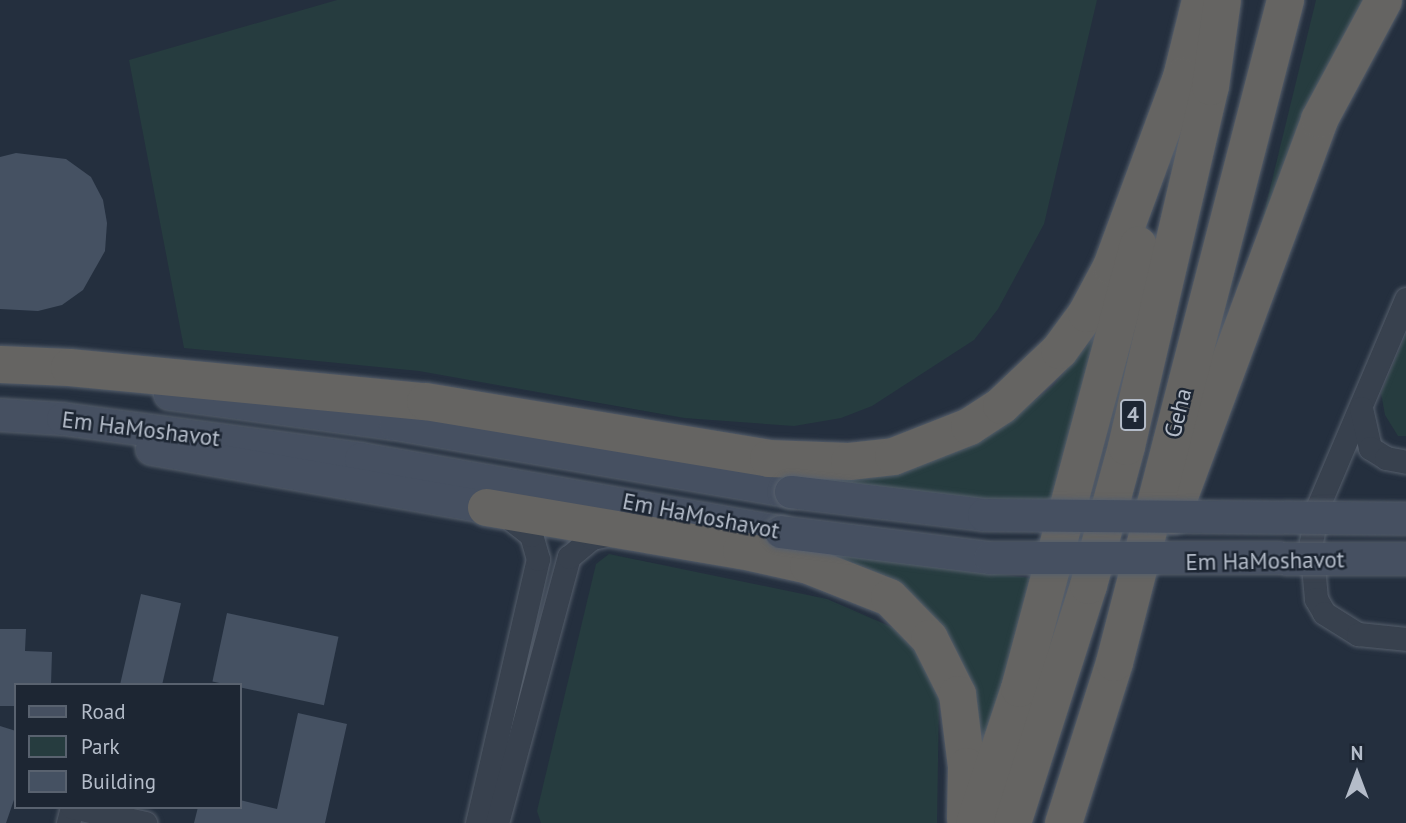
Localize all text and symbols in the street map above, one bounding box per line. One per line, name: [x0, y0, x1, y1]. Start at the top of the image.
street label: Geha: [1159, 386, 1197, 440]
road number: 4: [1119, 398, 1147, 432]
street label: Em HaMoshavot: [60, 406, 222, 452]
street label: Em HaMoshavot: [620, 487, 782, 545]
street label: Em HaMoshavot: [1185, 546, 1345, 576]
legend: [14, 683, 242, 809]
text: Road: [81, 698, 125, 725]
text: Park: [81, 733, 120, 760]
north arrow: [1322, 739, 1392, 809]
text: N: [1351, 741, 1363, 765]
text: Building: [81, 768, 156, 795]

